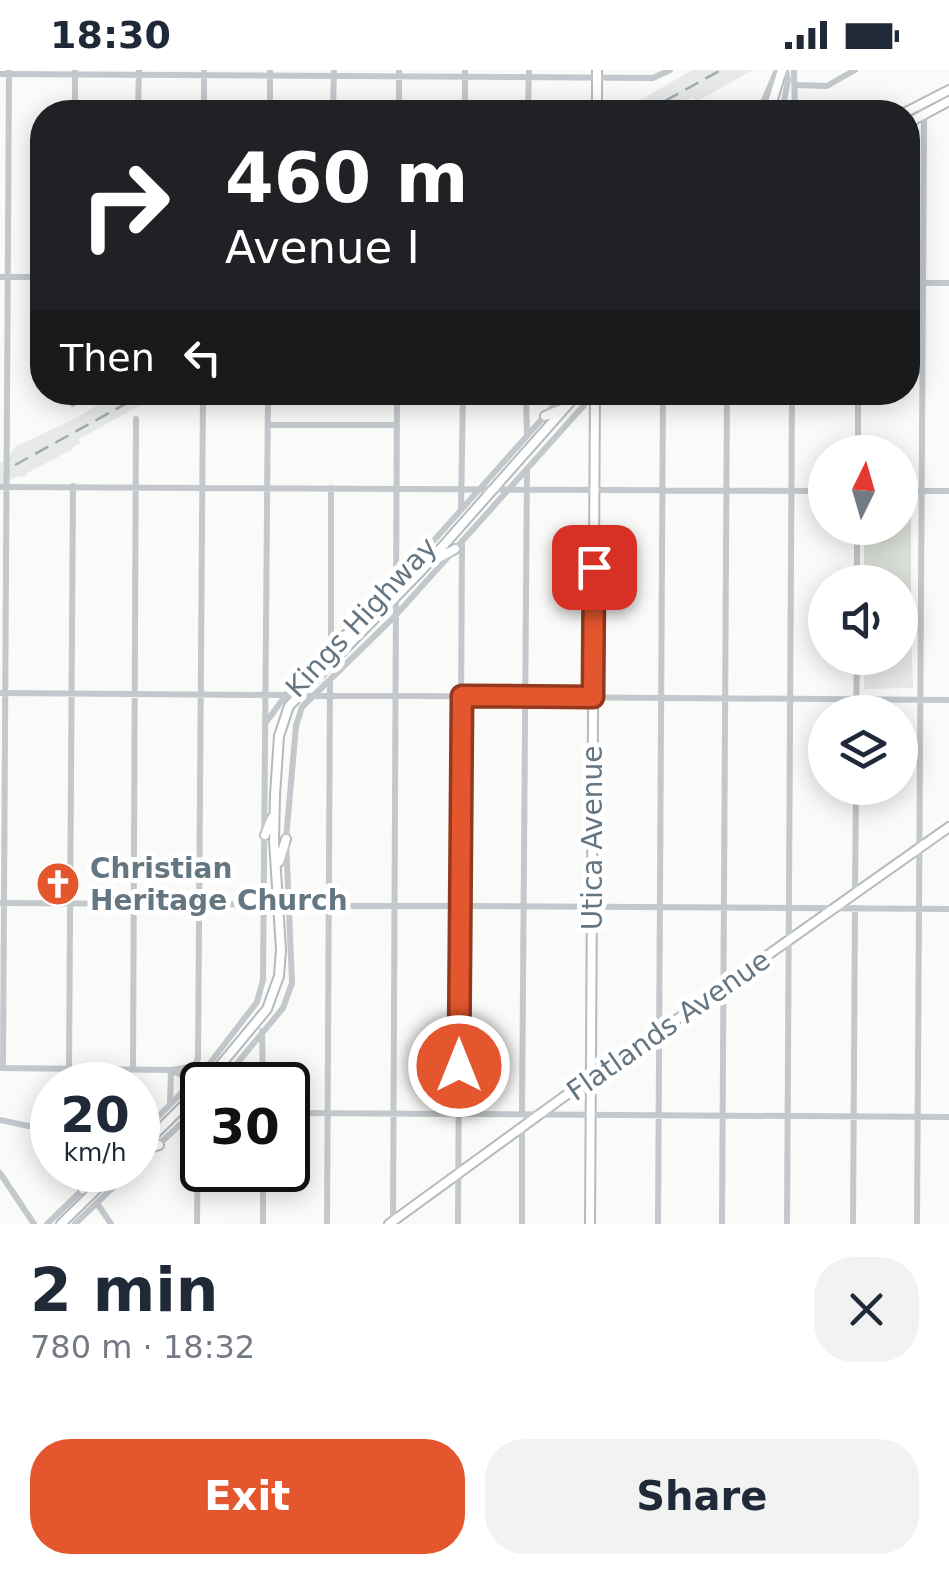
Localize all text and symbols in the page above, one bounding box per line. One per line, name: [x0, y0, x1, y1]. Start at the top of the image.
text: 18:30: [50, 13, 171, 57]
text: 460 m: [225, 137, 468, 219]
icon: right: [60, 140, 190, 270]
text: Avenue I: [225, 221, 420, 274]
icon: left: [175, 330, 230, 385]
text: Then: [60, 336, 155, 380]
north arrow: [808, 435, 918, 545]
map controls: [808, 435, 918, 805]
pin: [552, 525, 637, 610]
street label: Kings Highway: [279, 531, 444, 704]
icon: arrive: [567, 540, 622, 595]
button: sound: [808, 565, 918, 675]
button: layers: [808, 695, 918, 805]
street label: Utica Avenue: [576, 746, 609, 930]
place label: Christian Heritage Church: [90, 852, 348, 917]
church icon: Christian Heritage Church: [35, 861, 81, 907]
street label: Flatlands Avenue: [561, 943, 776, 1108]
position arrow: [407, 1014, 511, 1118]
speed limit sign: 30: [180, 1062, 310, 1192]
text: 20: [60, 1086, 130, 1144]
text: km/h: [63, 1138, 127, 1167]
text: 2 min: [30, 1255, 218, 1325]
button: close: [814, 1257, 919, 1362]
text: 780 m · 18:32: [30, 1328, 255, 1366]
button: Exit: [30, 1439, 465, 1554]
button: Share: [485, 1439, 919, 1554]

